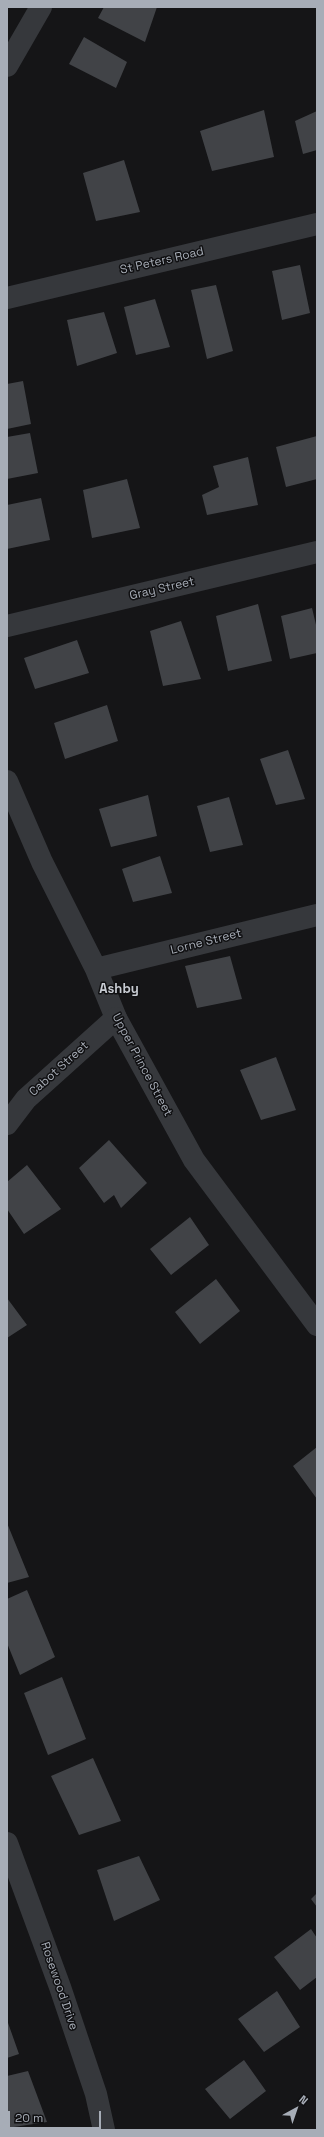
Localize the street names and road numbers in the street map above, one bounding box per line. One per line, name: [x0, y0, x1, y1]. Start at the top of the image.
street label: St Peters Road: [119, 244, 205, 278]
street label: Gray Street: [128, 575, 196, 603]
street label: Lorne Street: [169, 926, 243, 958]
street label: Upper Prince Street: [109, 1011, 175, 1119]
street label: Cabot Street: [26, 1039, 92, 1099]
street label: Rosewood Drive: [37, 1940, 81, 2032]

